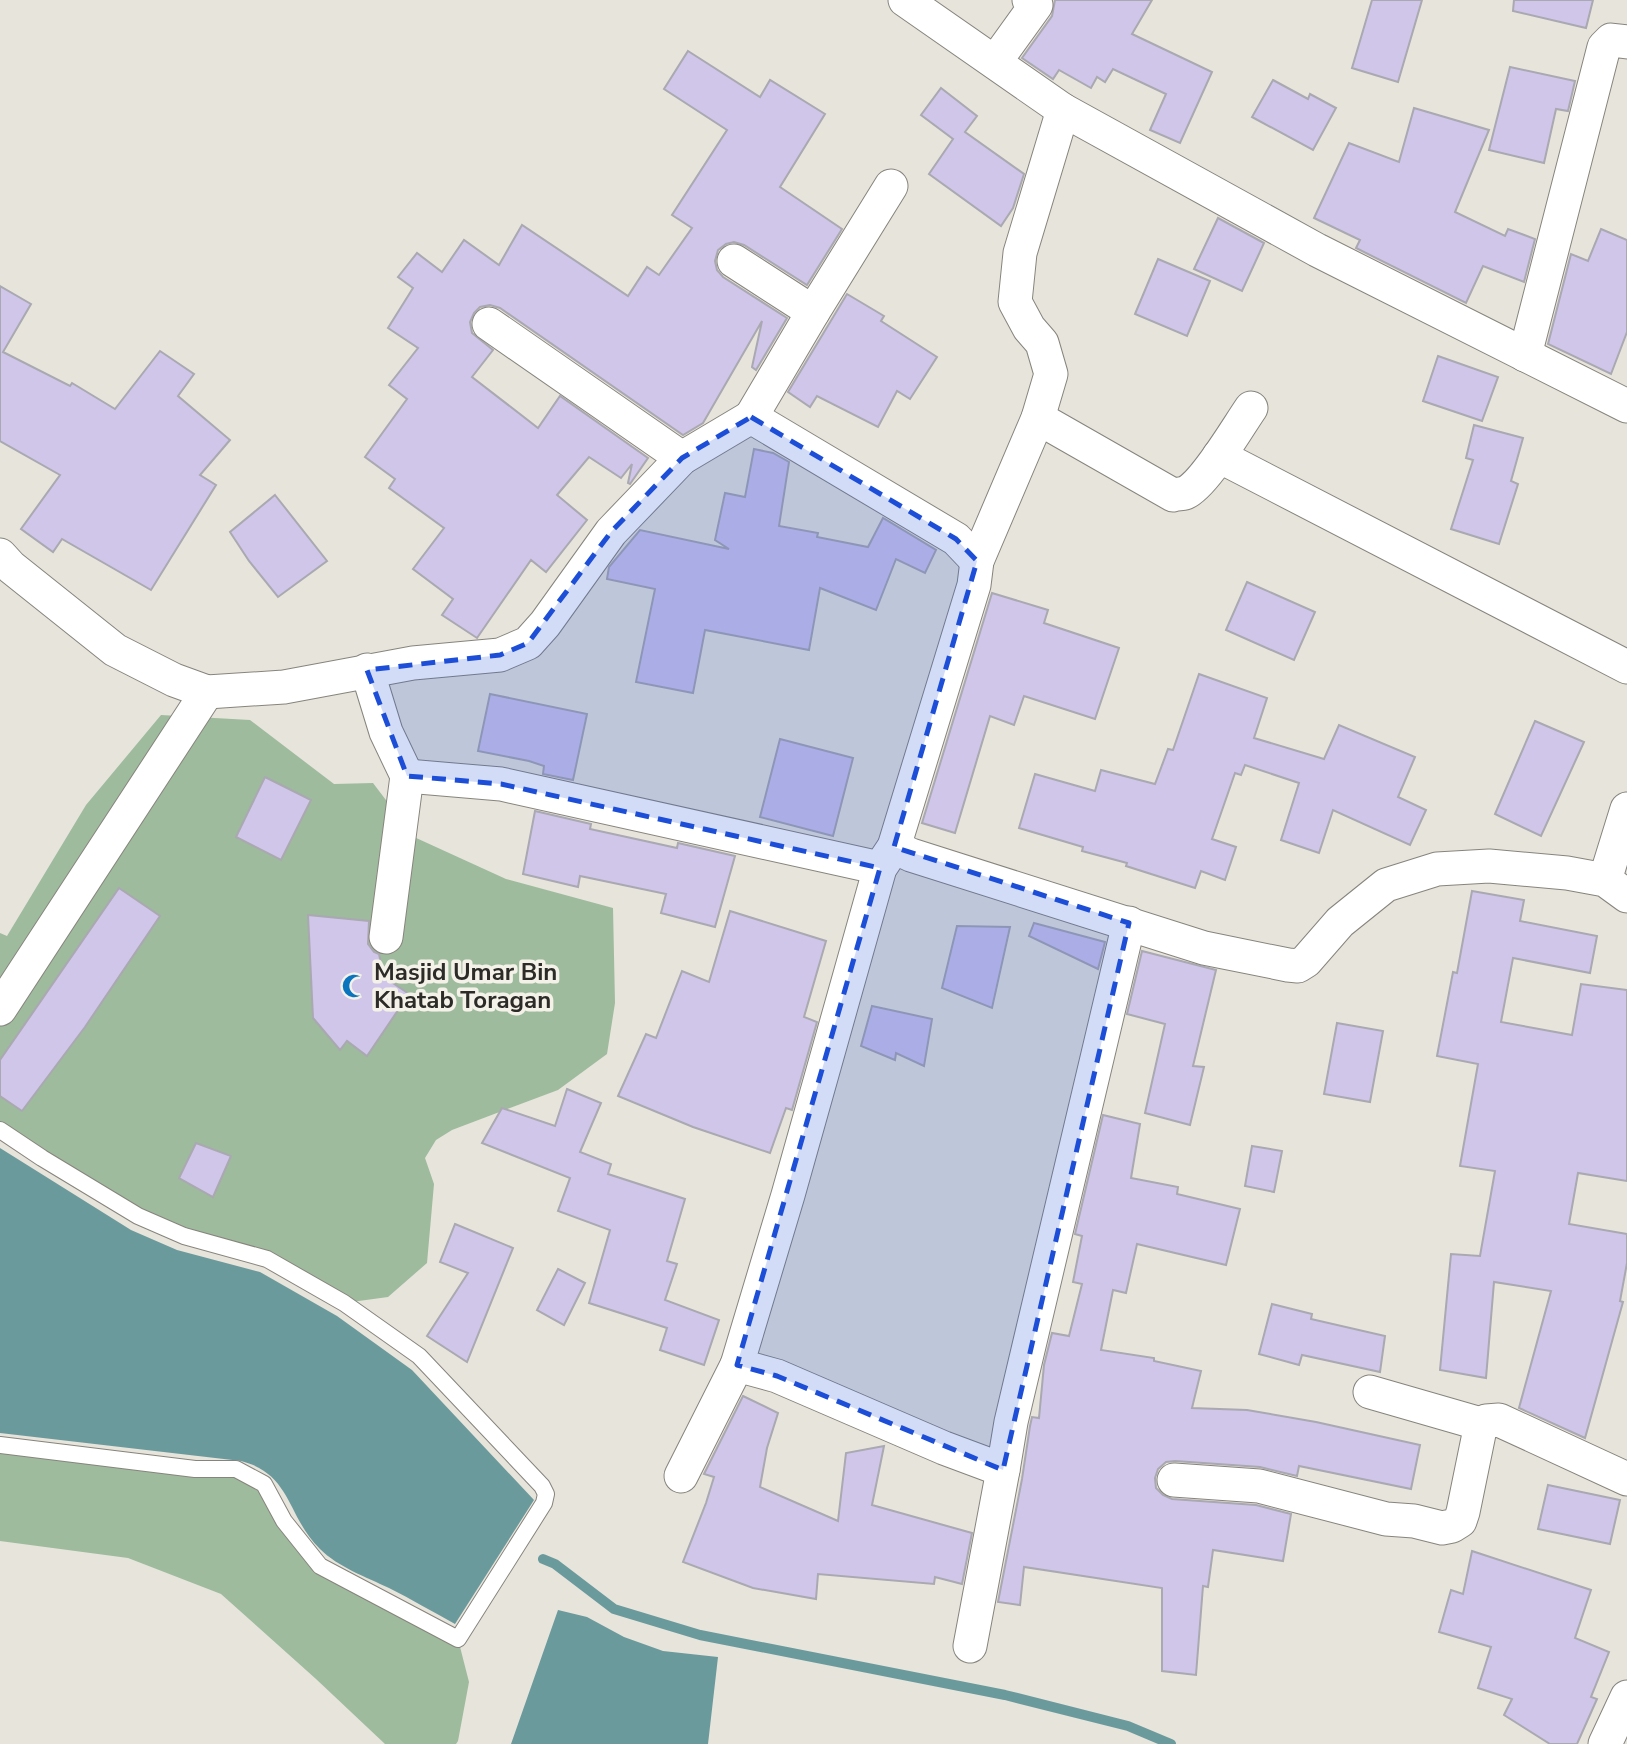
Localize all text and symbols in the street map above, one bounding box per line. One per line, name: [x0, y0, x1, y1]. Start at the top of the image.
place label: Masjid Umar Bin Khatab Toragan: [374, 956, 557, 1016]
mosque icon: Masjid Umar Bin Khatab Toragan: [340, 972, 368, 1000]

